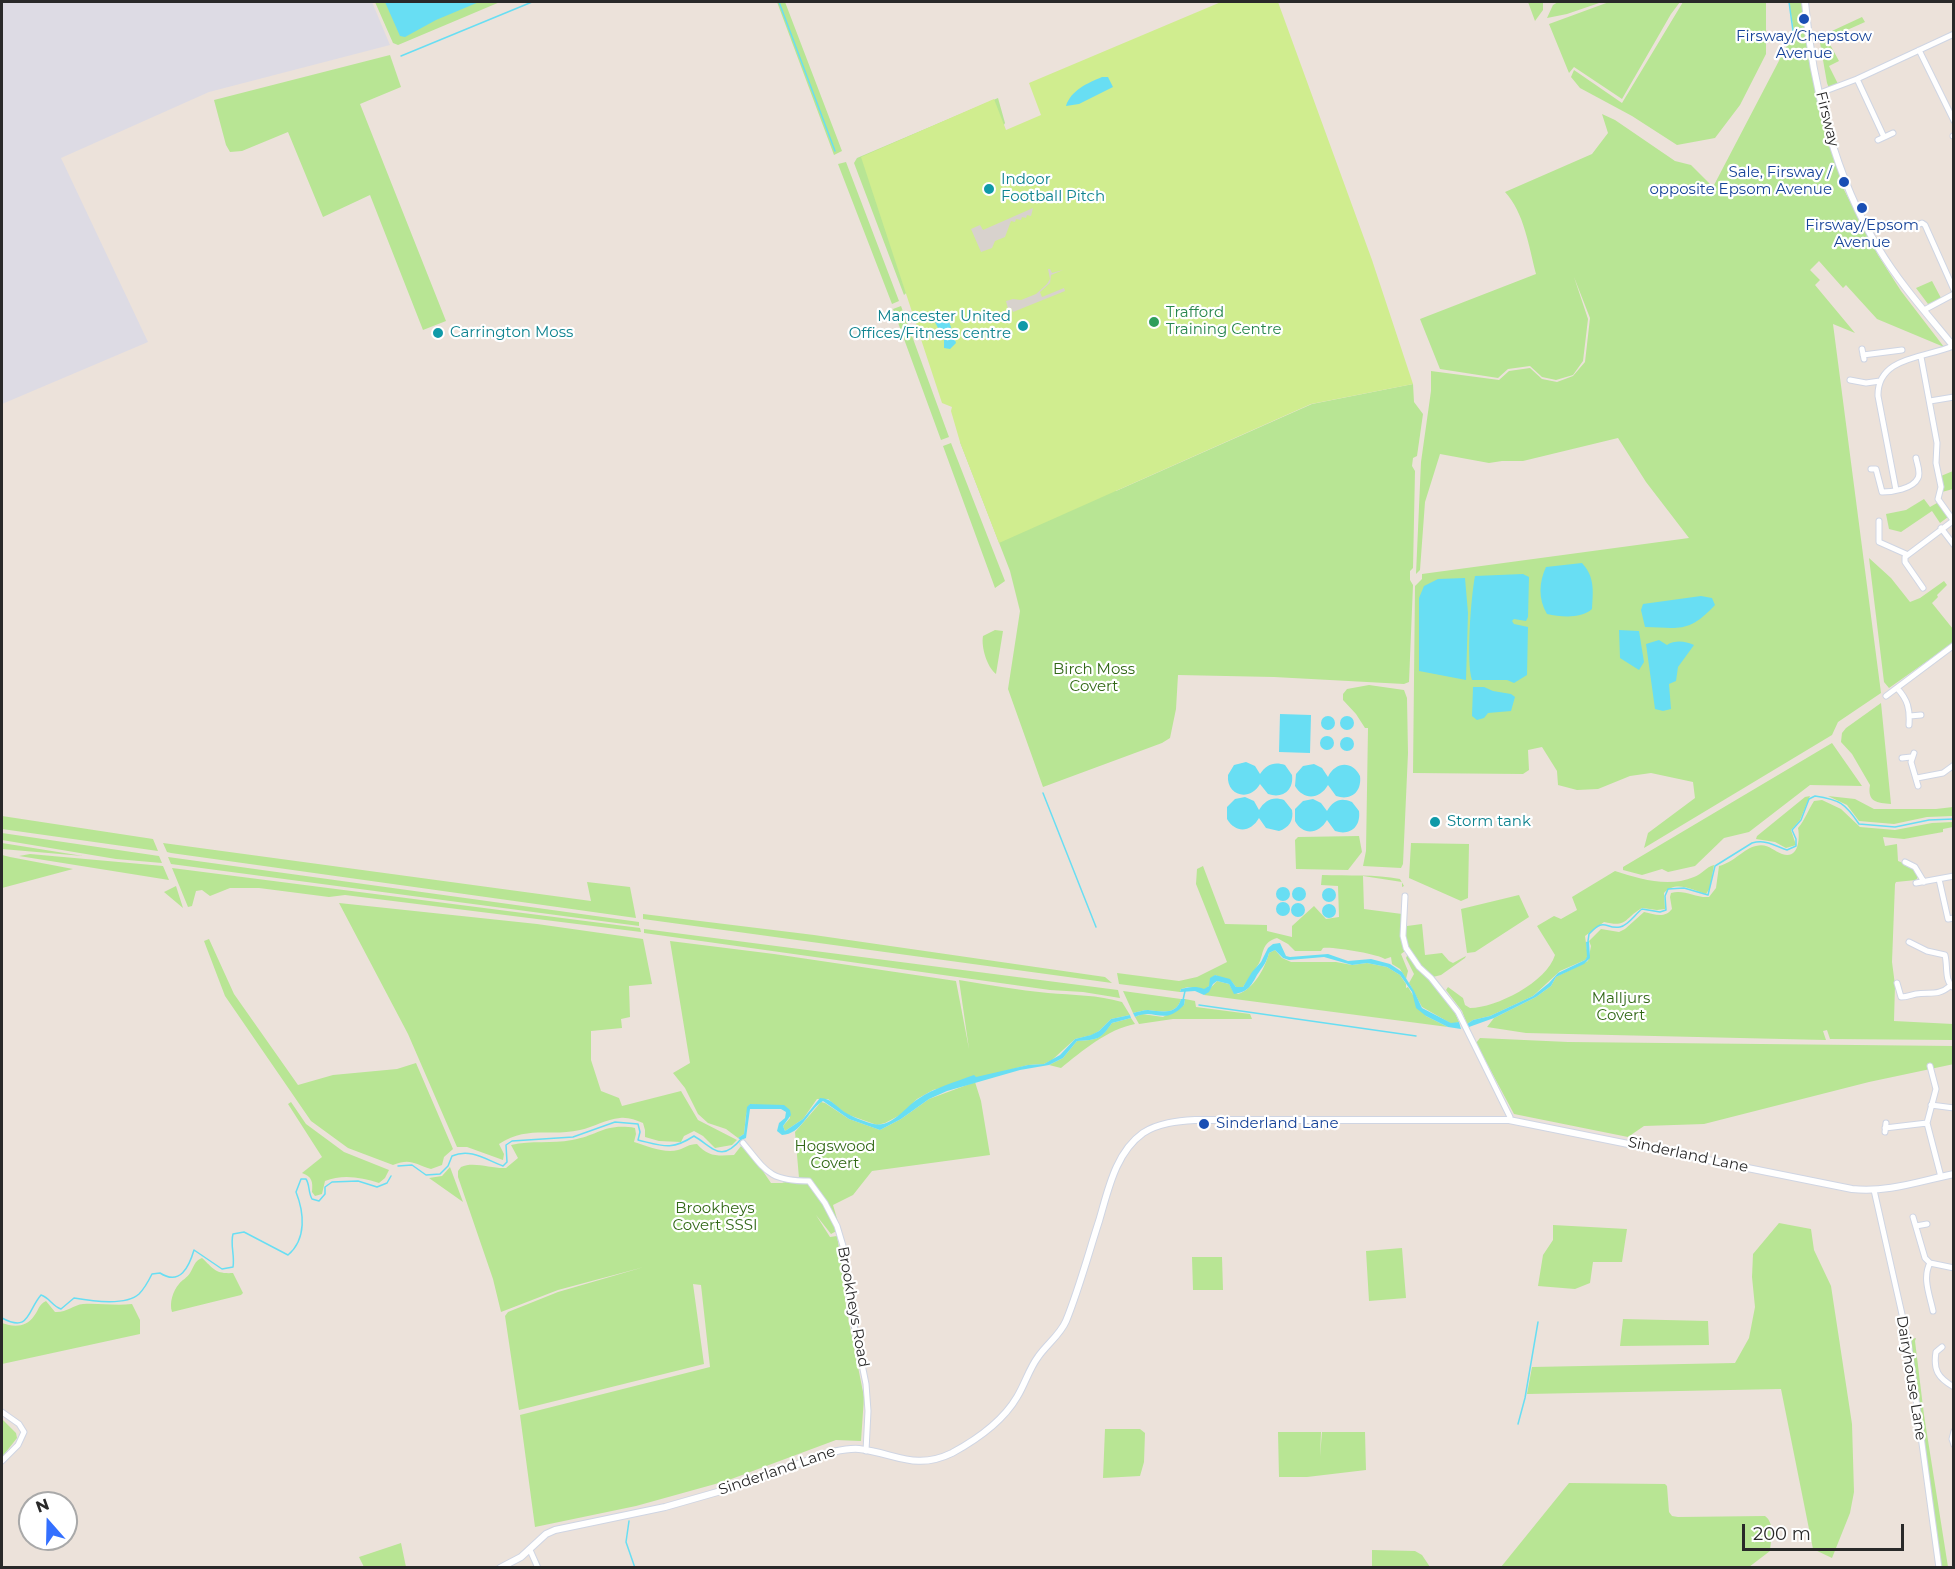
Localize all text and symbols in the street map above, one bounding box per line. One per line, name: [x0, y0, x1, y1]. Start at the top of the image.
marker: Firsway/Chepstow Avenue: [1797, 12, 1811, 26]
place label: Firsway/Chepstow Avenue: [1736, 28, 1872, 63]
street label: Firsway: [1811, 90, 1843, 148]
place label: Sale, Firsway / opposite Epsom Avenue: [1649, 164, 1832, 199]
place label: Indoor Football Pitch: [1001, 171, 1105, 206]
marker: Sale, Firsway / opposite Epsom Avenue: [1837, 175, 1851, 189]
marker: Indoor Football Pitch: [982, 182, 996, 196]
marker: Firsway/Epsom Avenue: [1855, 201, 1869, 215]
place label: Firsway/Epsom Avenue: [1805, 217, 1919, 252]
place label: Trafford Training Centre: [1166, 304, 1282, 339]
place label: Mancester United Offices/Fitness centre: [849, 308, 1011, 343]
marker: Trafford Training Centre: [1147, 315, 1161, 329]
marker: Mancester United Offices/Fitness centre: [1016, 319, 1030, 333]
place label: Carrington Moss: [450, 324, 573, 342]
marker: Carrington Moss: [431, 326, 445, 340]
park label: Birch Moss Covert: [1053, 661, 1135, 696]
place label: Storm tank: [1447, 813, 1531, 831]
marker: Storm tank: [1428, 815, 1442, 829]
park label: Malljurs Covert: [1592, 990, 1650, 1025]
place label: Sinderland Lane: [1216, 1115, 1339, 1133]
marker: Sinderland Lane: [1197, 1117, 1211, 1131]
street label: Sinderland Lane: [1626, 1133, 1750, 1177]
park label: Hogswood Covert: [795, 1138, 875, 1173]
park label: Brookheys Covert SSSI: [673, 1200, 757, 1235]
street label: Brookheys Road: [833, 1245, 873, 1369]
street label: Dairyhouse Lane: [1892, 1314, 1930, 1442]
street label: Sinderland Lane: [716, 1443, 838, 1499]
north arrow: [18, 1491, 78, 1551]
text: N: [33, 1494, 52, 1517]
scale bar: [1745, 1512, 1907, 1550]
text: 200 m: [1753, 1523, 1811, 1545]

